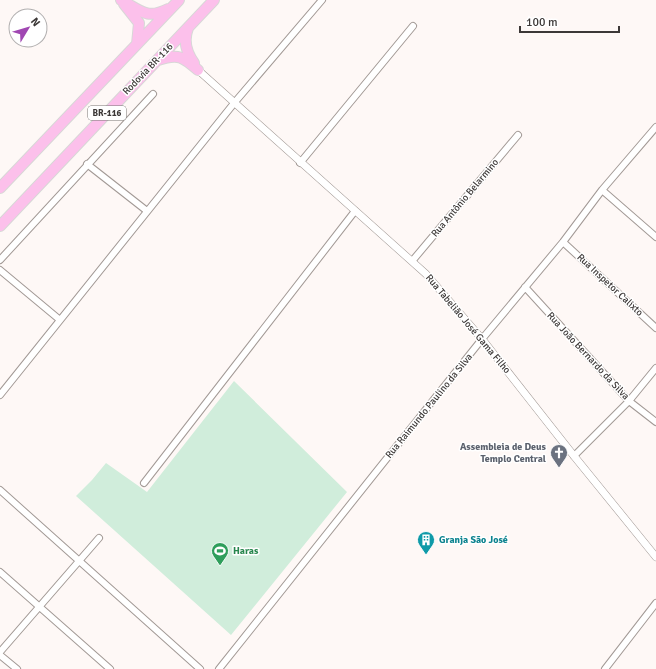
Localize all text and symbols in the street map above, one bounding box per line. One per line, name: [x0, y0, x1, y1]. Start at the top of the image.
north arrow: [8, 8, 48, 48]
scale bar: [520, 8, 619, 34]
text: N: [28, 15, 43, 29]
text: 100 m: [526, 15, 558, 30]
street label: Rodovia BR-116: [120, 41, 176, 97]
road number: BR-116: [88, 106, 126, 120]
street label: Rua Antônio Belarmino: [429, 156, 501, 240]
street label: Rua Inspetor Calixto: [574, 251, 646, 319]
street label: Rua Tabelião José Gama Filho: [423, 272, 513, 376]
street label: Rua João Bernardo da Silva: [544, 310, 632, 402]
street label: Rua Raimundo Paulino da Silva: [383, 351, 475, 461]
place label: Assembleia de Deus Templo Central: [460, 441, 547, 465]
church icon: Assembleia de Deus Templo Central: [549, 443, 569, 468]
building icon: Granja São José: [416, 530, 436, 555]
place label: Granja São José: [439, 534, 508, 546]
sports icon: Haras: [210, 541, 230, 566]
place label: Haras: [233, 545, 259, 557]

